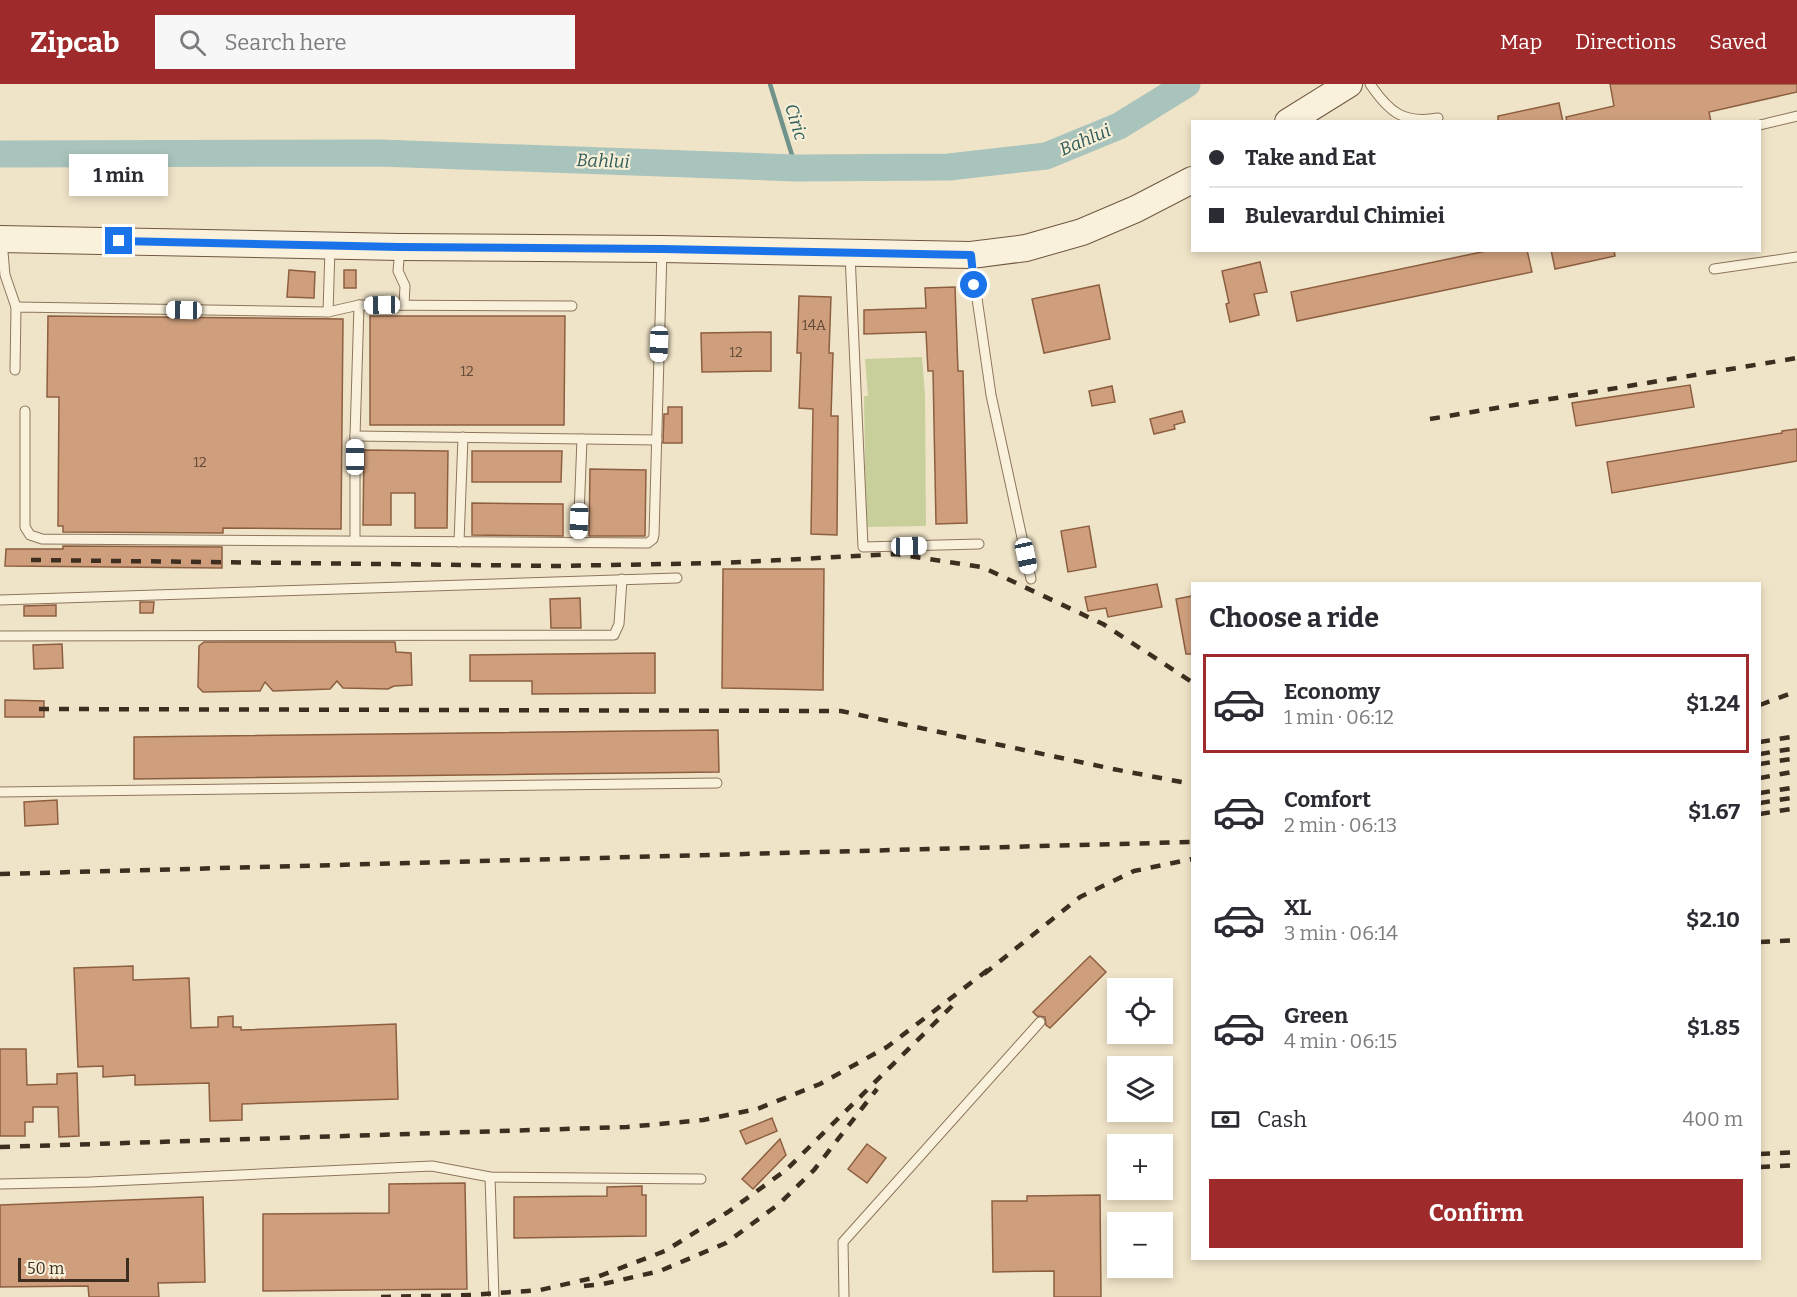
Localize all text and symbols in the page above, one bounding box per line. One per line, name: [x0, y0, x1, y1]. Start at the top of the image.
search box: [155, 15, 575, 69]
text: Zipcab: [30, 26, 119, 59]
icon: search: [176, 26, 209, 59]
text: Search here: [224, 29, 347, 56]
text: Map: [1500, 29, 1542, 55]
text: Directions: [1575, 29, 1676, 55]
text: Saved: [1709, 29, 1767, 55]
water label: Ciric: [780, 101, 812, 143]
water label: Bahlui: [1056, 119, 1114, 161]
text: Take and Eat: [1245, 144, 1376, 171]
water label: Bahlui: [576, 149, 630, 173]
callout: 1 min: [70, 154, 168, 196]
text: 1 min: [93, 163, 144, 187]
text: Bulevardul Chimiei: [1245, 202, 1445, 229]
route end: [105, 227, 132, 254]
route start: [960, 271, 987, 298]
car: [364, 296, 400, 314]
car: [166, 301, 202, 319]
house number: 14A: [802, 317, 826, 334]
car: [649, 326, 669, 362]
house number: 12: [729, 344, 743, 361]
house number: 12: [460, 363, 474, 380]
car: [346, 439, 364, 475]
house number: 12: [193, 454, 207, 471]
car: [569, 503, 589, 539]
car: [891, 537, 927, 555]
car: [1013, 537, 1039, 575]
text: Choose a ride: [1209, 602, 1379, 634]
icon: car: [1212, 677, 1266, 731]
text: Economy: [1284, 678, 1380, 705]
text: $1.24: [1686, 690, 1740, 717]
text: 1 min · 06:12: [1284, 705, 1394, 729]
icon: car: [1212, 785, 1266, 839]
text: Comfort: [1284, 786, 1371, 813]
text: $1.67: [1688, 798, 1740, 825]
text: 2 min · 06:13: [1284, 813, 1397, 837]
icon: car: [1212, 893, 1266, 947]
text: XL: [1284, 894, 1311, 921]
text: $2.10: [1686, 906, 1740, 933]
text: 3 min · 06:14: [1284, 921, 1398, 945]
map controls: [1107, 978, 1173, 1278]
button: locate: [1107, 978, 1173, 1044]
icon: car: [1212, 1001, 1266, 1055]
text: Green: [1284, 1002, 1348, 1029]
text: $1.85: [1687, 1014, 1740, 1041]
text: 4 min · 06:15: [1284, 1029, 1397, 1053]
button: layers: [1107, 1056, 1173, 1122]
icon: cash: [1209, 1103, 1242, 1136]
text: Cash: [1257, 1106, 1307, 1133]
text: 400 m: [1683, 1107, 1743, 1131]
button: +: [1107, 1134, 1173, 1200]
button: Confirm: [1209, 1179, 1743, 1248]
button: −: [1107, 1212, 1173, 1278]
scale bar: [18, 1255, 129, 1282]
text: 50 m: [27, 1259, 64, 1278]

